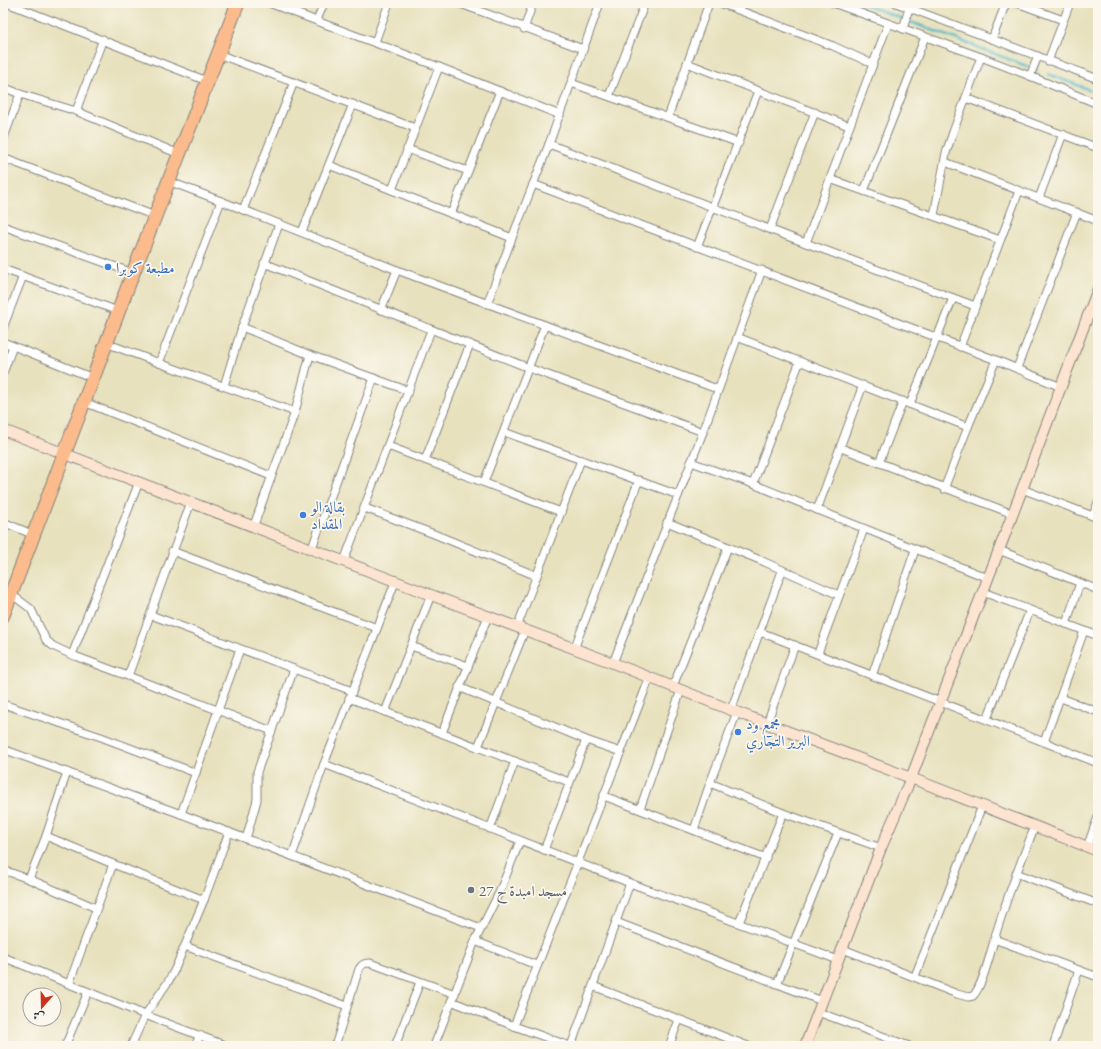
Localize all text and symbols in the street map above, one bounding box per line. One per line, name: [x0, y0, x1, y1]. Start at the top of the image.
place label: مطبعة كوبرا: [116, 258, 175, 277]
marker: مطبعة كوبرا: [103, 262, 113, 272]
place label: بقالة الو المقداد: [309, 497, 345, 533]
marker: بقالة الو المقداد: [298, 510, 308, 520]
place label: مجمع ود البرير التجاري: [746, 714, 810, 753]
marker: مجمع ود البرير التجاري: [733, 727, 743, 737]
place label: مسجد امبدة ح 27: [479, 881, 567, 904]
marker: مسجد امبدة ح 27: [466, 885, 476, 895]
north arrow: [22, 987, 62, 1027]
text: ش: [31, 1008, 46, 1025]

